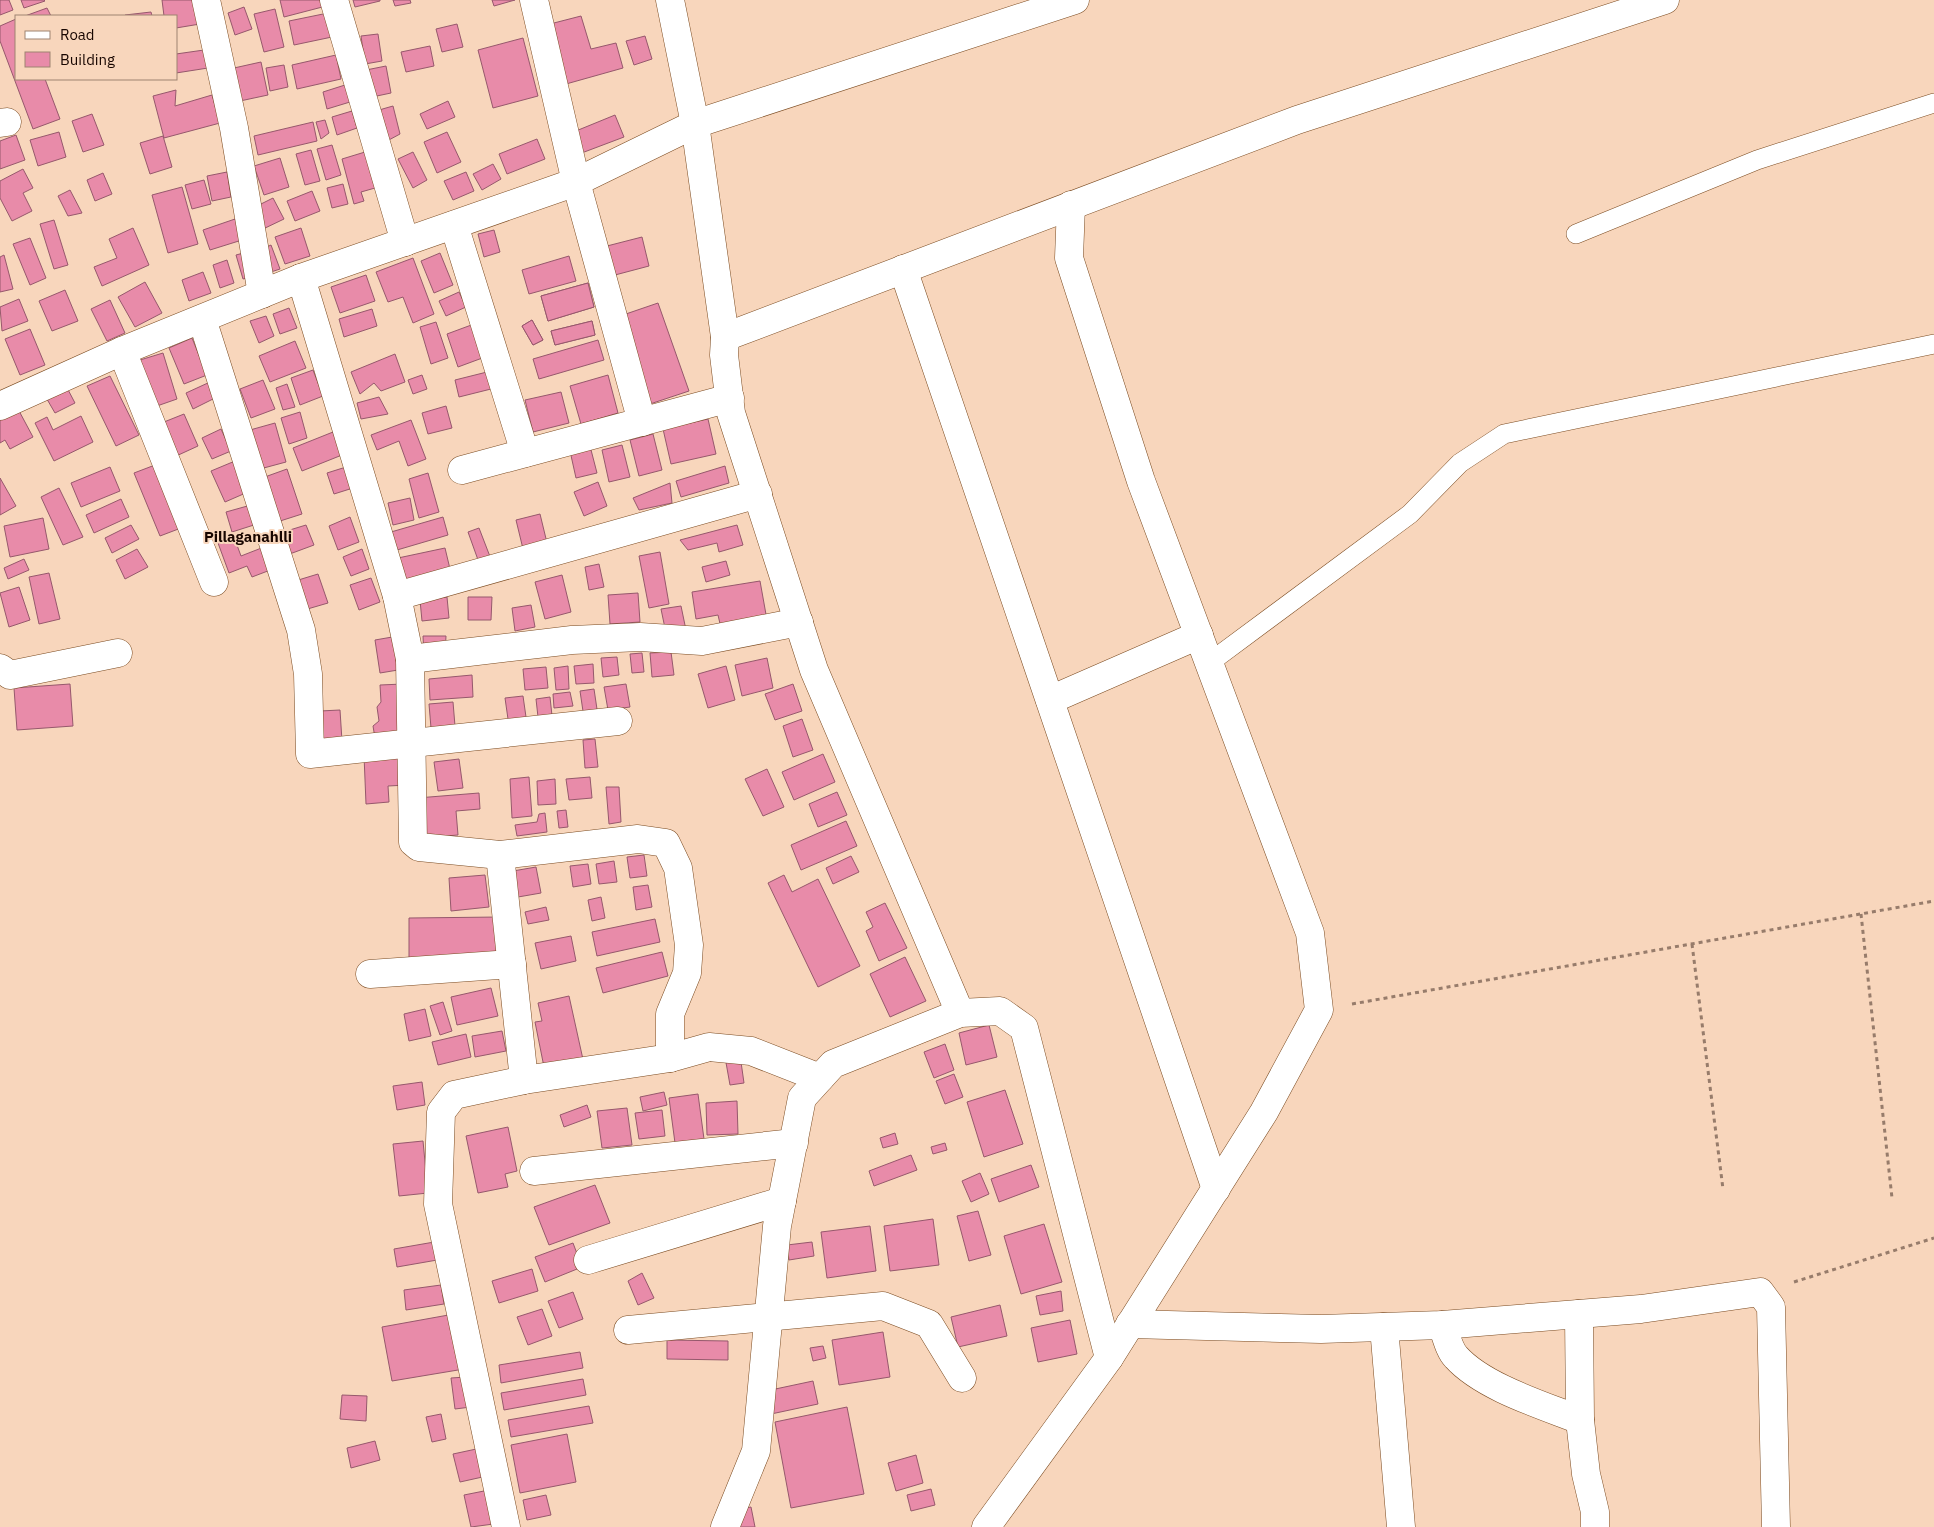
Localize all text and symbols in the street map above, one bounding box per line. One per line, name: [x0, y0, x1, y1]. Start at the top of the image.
legend: [15, 15, 178, 80]
text: Road: [60, 25, 95, 44]
text: Building: [60, 50, 115, 69]
district label: Pillaganahlli: [204, 527, 292, 546]

